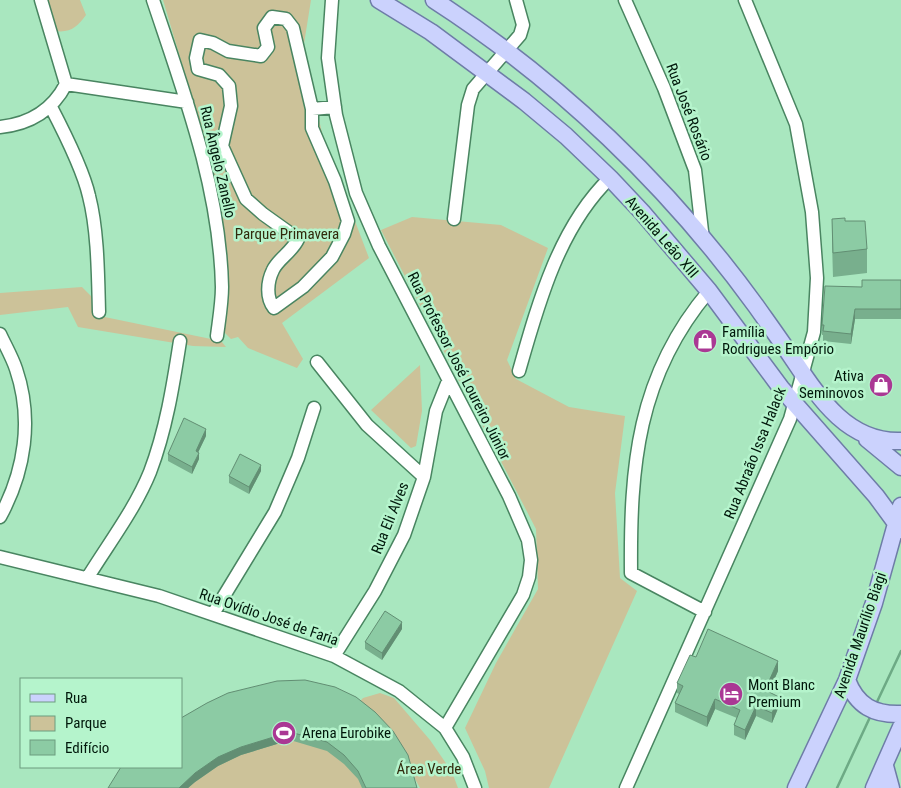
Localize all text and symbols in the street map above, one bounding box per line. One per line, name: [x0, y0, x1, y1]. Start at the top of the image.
street label: Rua José Rosário: [662, 61, 716, 163]
street label: Rua Ângelo Zanello: [196, 104, 240, 220]
street label: Avenida Leão XIII: [622, 193, 702, 281]
park label: Parque Primavera: [235, 225, 339, 243]
street label: Rua Professor José Loureiro Júnior: [404, 269, 515, 463]
place label: Família Rodrigues Empório: [722, 323, 834, 358]
shop icon: Família Rodrigues Empório: [692, 328, 718, 354]
place label: Ativa Seminovos: [799, 367, 864, 402]
shop icon: Ativa Seminovos: [868, 372, 894, 398]
street label: Rua Abraão Issa Halack: [720, 384, 790, 521]
street label: Rua Eli Alves: [367, 479, 413, 557]
street label: Avenida Maurílio Biagi: [830, 570, 890, 700]
street label: Rua Ovídio José de Faria: [197, 585, 341, 649]
place label: Mont Blanc Premium: [748, 676, 815, 711]
legend: [20, 678, 182, 768]
hotel icon: Mont Blanc Premium: [718, 681, 744, 707]
text: Rua: [65, 689, 87, 707]
text: Parque: [65, 714, 107, 732]
sports icon: Arena Eurobike: [271, 720, 297, 746]
place label: Arena Eurobike: [302, 724, 391, 742]
text: Edifício: [65, 739, 109, 757]
park label: Área Verde: [397, 760, 461, 778]

